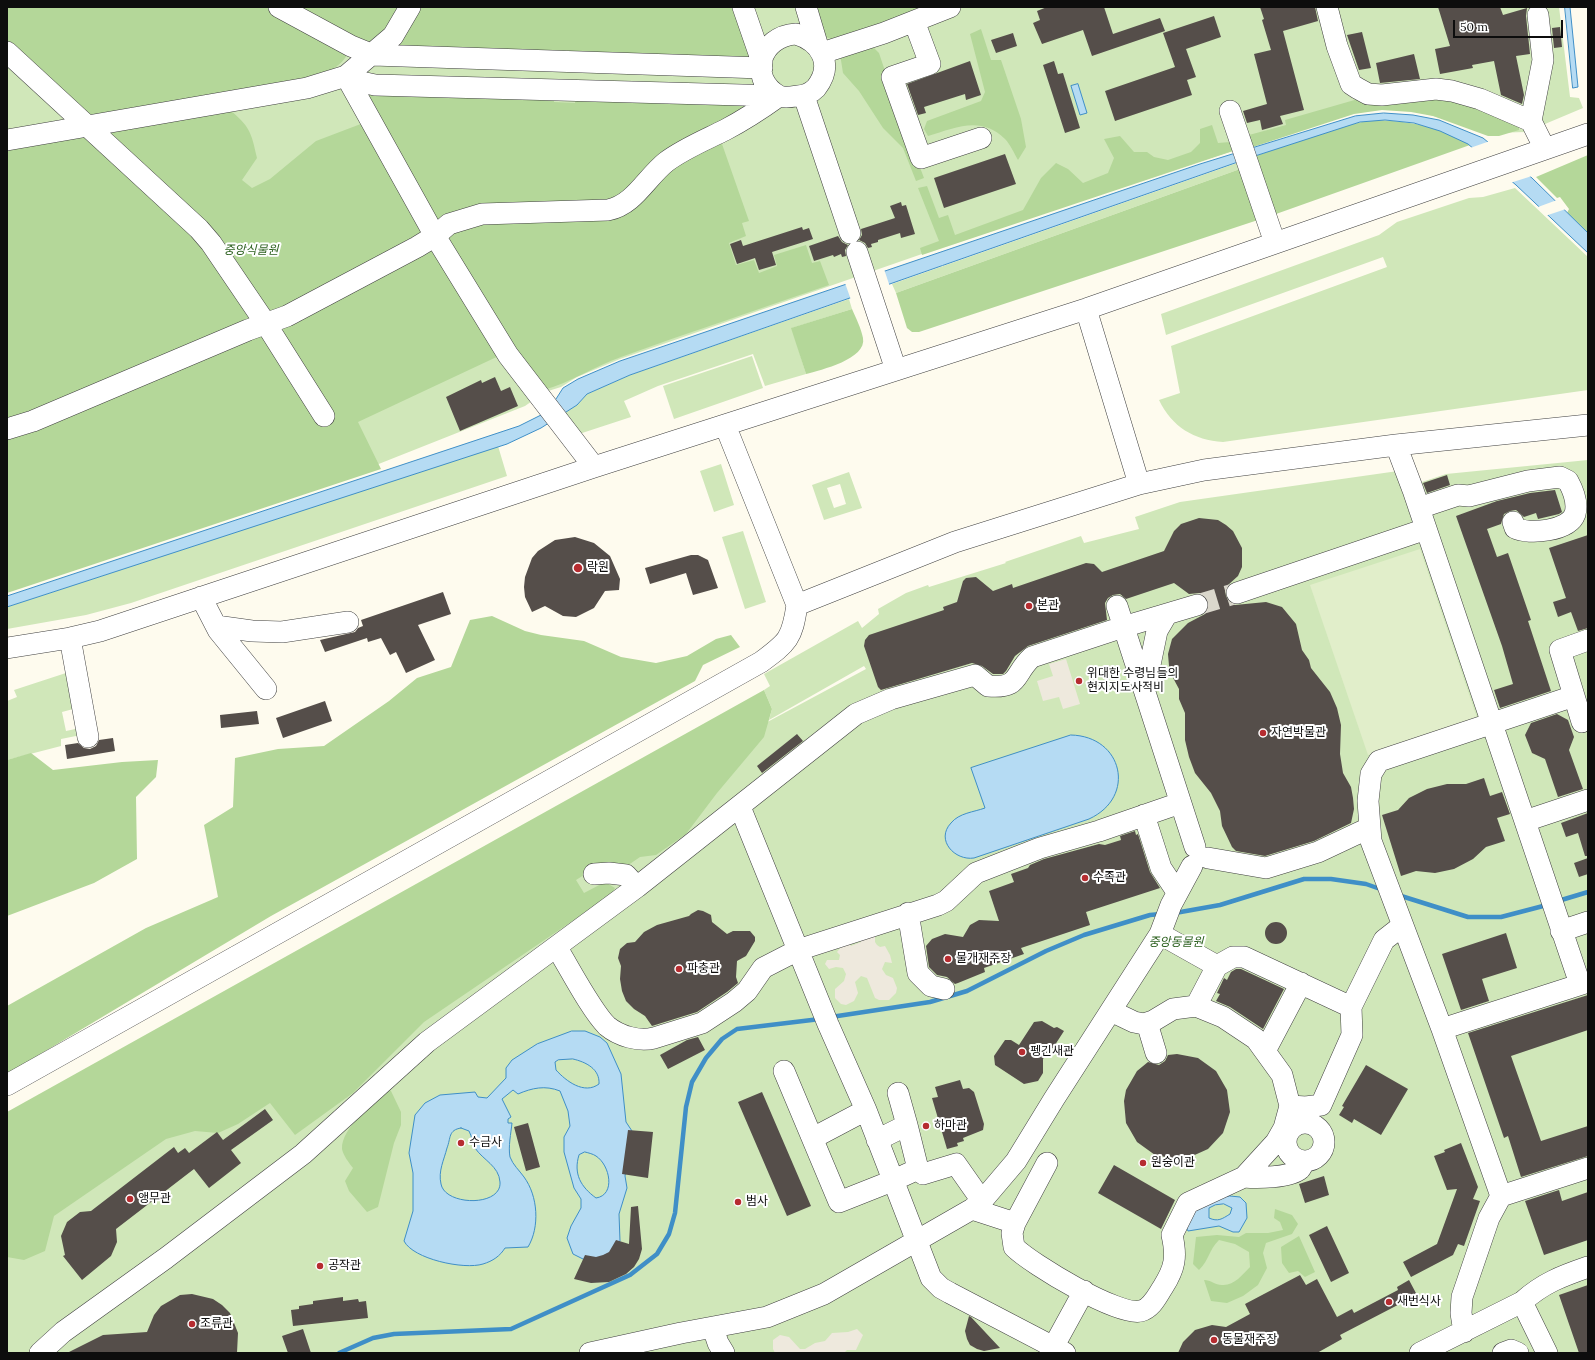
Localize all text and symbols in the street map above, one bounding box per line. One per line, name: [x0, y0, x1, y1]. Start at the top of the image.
scale bar: [1455, 12, 1565, 38]
text: 50 m: [1460, 19, 1488, 34]
park label: 중앙식물원: [223, 244, 279, 258]
place label: 락원: [587, 561, 609, 575]
marker: 락원: [572, 562, 584, 574]
place label: 본관: [1037, 599, 1059, 613]
marker: 본관: [1024, 601, 1034, 611]
place label: 위대한 수령님들의 현지지도사적비: [1087, 667, 1178, 695]
marker: 위대한 수령님들의 현지지도사적비: [1074, 676, 1084, 686]
place label: 자연박물관: [1271, 726, 1326, 740]
marker: 자연박물관: [1258, 728, 1268, 738]
place label: 수족관: [1093, 871, 1126, 885]
marker: 수족관: [1080, 873, 1090, 883]
park label: 중앙동물원: [1148, 936, 1204, 950]
place label: 물개재주장: [956, 952, 1011, 966]
marker: 물개재주장: [943, 954, 953, 964]
place label: 파충관: [687, 962, 720, 976]
marker: 파충관: [674, 964, 684, 974]
place label: 펭긴새관: [1030, 1045, 1074, 1059]
marker: 펭긴새관: [1017, 1047, 1027, 1057]
place label: 하마관: [934, 1119, 967, 1133]
marker: 하마관: [921, 1121, 931, 1131]
place label: 수금사: [469, 1136, 502, 1150]
marker: 수금사: [456, 1138, 466, 1148]
place label: 원숭이관: [1151, 1156, 1195, 1170]
marker: 원숭이관: [1138, 1158, 1148, 1168]
place label: 앵무관: [138, 1192, 171, 1206]
marker: 앵무관: [125, 1194, 135, 1204]
place label: 범사: [746, 1195, 768, 1209]
marker: 범사: [733, 1197, 743, 1207]
place label: 공작관: [328, 1259, 361, 1273]
marker: 공작관: [315, 1261, 325, 1271]
place label: 새번식사: [1397, 1295, 1441, 1309]
marker: 새번식사: [1384, 1297, 1394, 1307]
place label: 조류관: [200, 1317, 233, 1331]
marker: 조류관: [187, 1319, 197, 1329]
place label: 동물재주장: [1222, 1333, 1277, 1347]
marker: 동물재주장: [1209, 1335, 1219, 1345]

